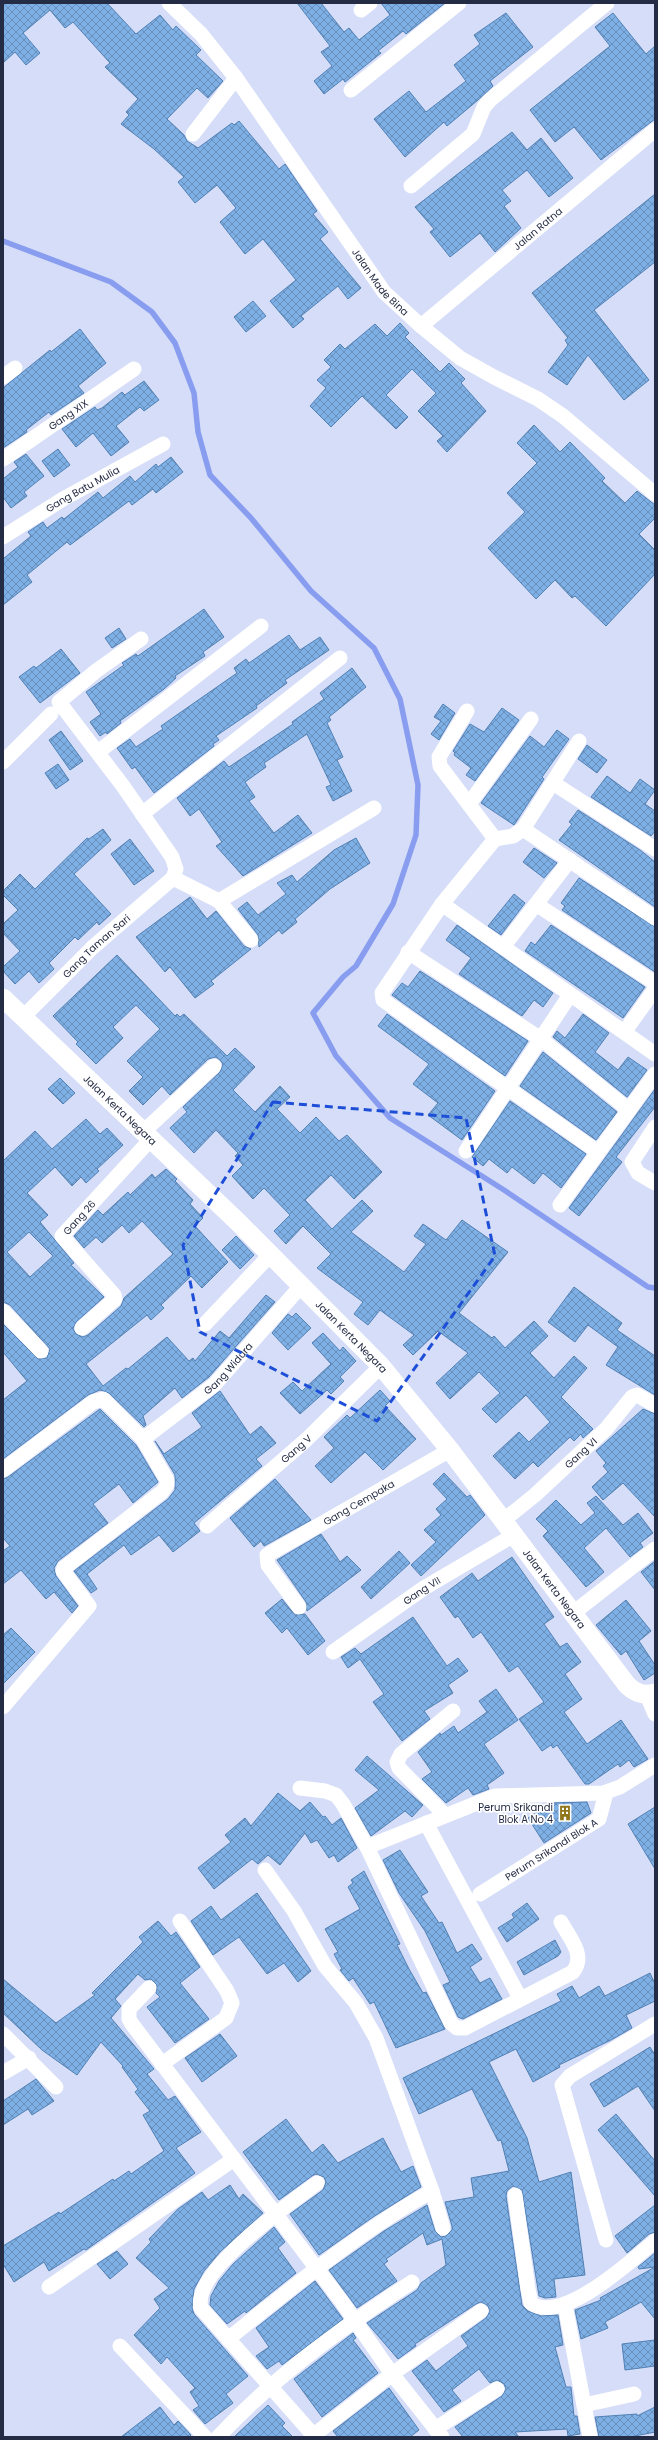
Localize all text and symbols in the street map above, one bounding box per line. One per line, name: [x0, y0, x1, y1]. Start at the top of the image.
street label: Jalan Ratna: [510, 204, 566, 254]
street label: Jalan Made Bina: [348, 246, 412, 319]
street label: Gang XIX: [45, 396, 91, 434]
street label: Gang Batu Mulia: [43, 462, 122, 516]
street label: Gang Taman Sari: [59, 911, 134, 981]
street label: Jalan Kerta Negara: [80, 1071, 160, 1149]
street label: Gang 26: [60, 1197, 99, 1238]
street label: Jalan Kerta Negara: [312, 1297, 391, 1376]
street label: Gang Widura: [201, 1339, 256, 1398]
street label: Gang V: [277, 1431, 316, 1467]
street label: Gang VI: [561, 1434, 600, 1472]
street label: Gang Cempaka: [321, 1476, 397, 1529]
street label: Jalan Kerta Negara: [519, 1546, 589, 1632]
street label: Gang VII: [400, 1573, 443, 1609]
place label: Perum Srikandi Blok A No 4: [478, 1800, 553, 1827]
building icon: Perum Srikandi Blok A No 4: [556, 1804, 574, 1822]
street label: Perum Srikandi Blok A: [502, 1815, 601, 1885]

